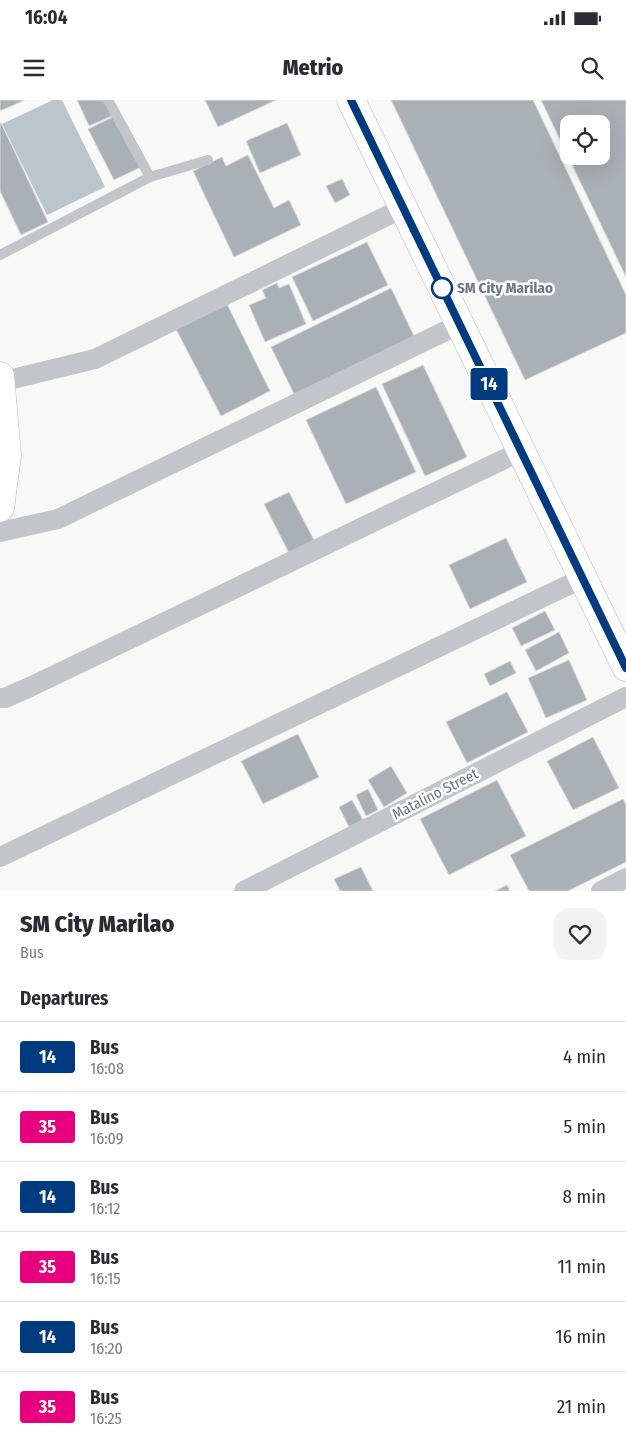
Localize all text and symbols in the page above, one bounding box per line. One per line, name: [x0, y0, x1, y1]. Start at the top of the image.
text: 16:04: [25, 6, 67, 29]
icon: menu: [20, 54, 48, 82]
text: Metrio: [283, 54, 343, 81]
icon: search: [578, 54, 606, 82]
map controls: [560, 115, 610, 165]
button: locate: [560, 115, 610, 165]
marker: SM City Marilao: [431, 277, 453, 299]
place label: SM City Marilao: [457, 279, 553, 297]
line badge: 14: [466, 368, 512, 400]
text: 14: [481, 373, 497, 395]
street label: Matalino Street: [389, 765, 481, 823]
button: heart: [554, 908, 606, 960]
text: SM City Marilao: [20, 910, 174, 938]
text: Bus: [20, 943, 44, 962]
text: Departures: [20, 987, 108, 1010]
text: Bus: [90, 1036, 119, 1059]
text: 4 min: [563, 1045, 606, 1068]
text: 14: [39, 1046, 56, 1068]
text: 16:08: [90, 1059, 124, 1078]
text: Bus: [90, 1106, 119, 1129]
text: 5 min: [563, 1115, 606, 1138]
text: 35: [39, 1116, 56, 1138]
text: 16:09: [90, 1129, 124, 1148]
text: Bus: [90, 1176, 119, 1199]
text: 8 min: [563, 1185, 606, 1208]
text: 14: [39, 1186, 56, 1208]
text: 16:12: [90, 1199, 120, 1218]
text: Bus: [90, 1246, 119, 1269]
text: 11 min: [558, 1255, 606, 1278]
text: 35: [39, 1256, 56, 1278]
text: 16:15: [90, 1269, 121, 1288]
text: Bus: [90, 1316, 119, 1339]
text: 16 min: [555, 1325, 606, 1348]
text: 14: [39, 1326, 56, 1348]
text: 16:20: [90, 1339, 123, 1358]
text: Bus: [90, 1386, 119, 1409]
text: 21 min: [557, 1395, 606, 1418]
text: 35: [39, 1396, 56, 1418]
text: 16:25: [90, 1409, 122, 1428]

